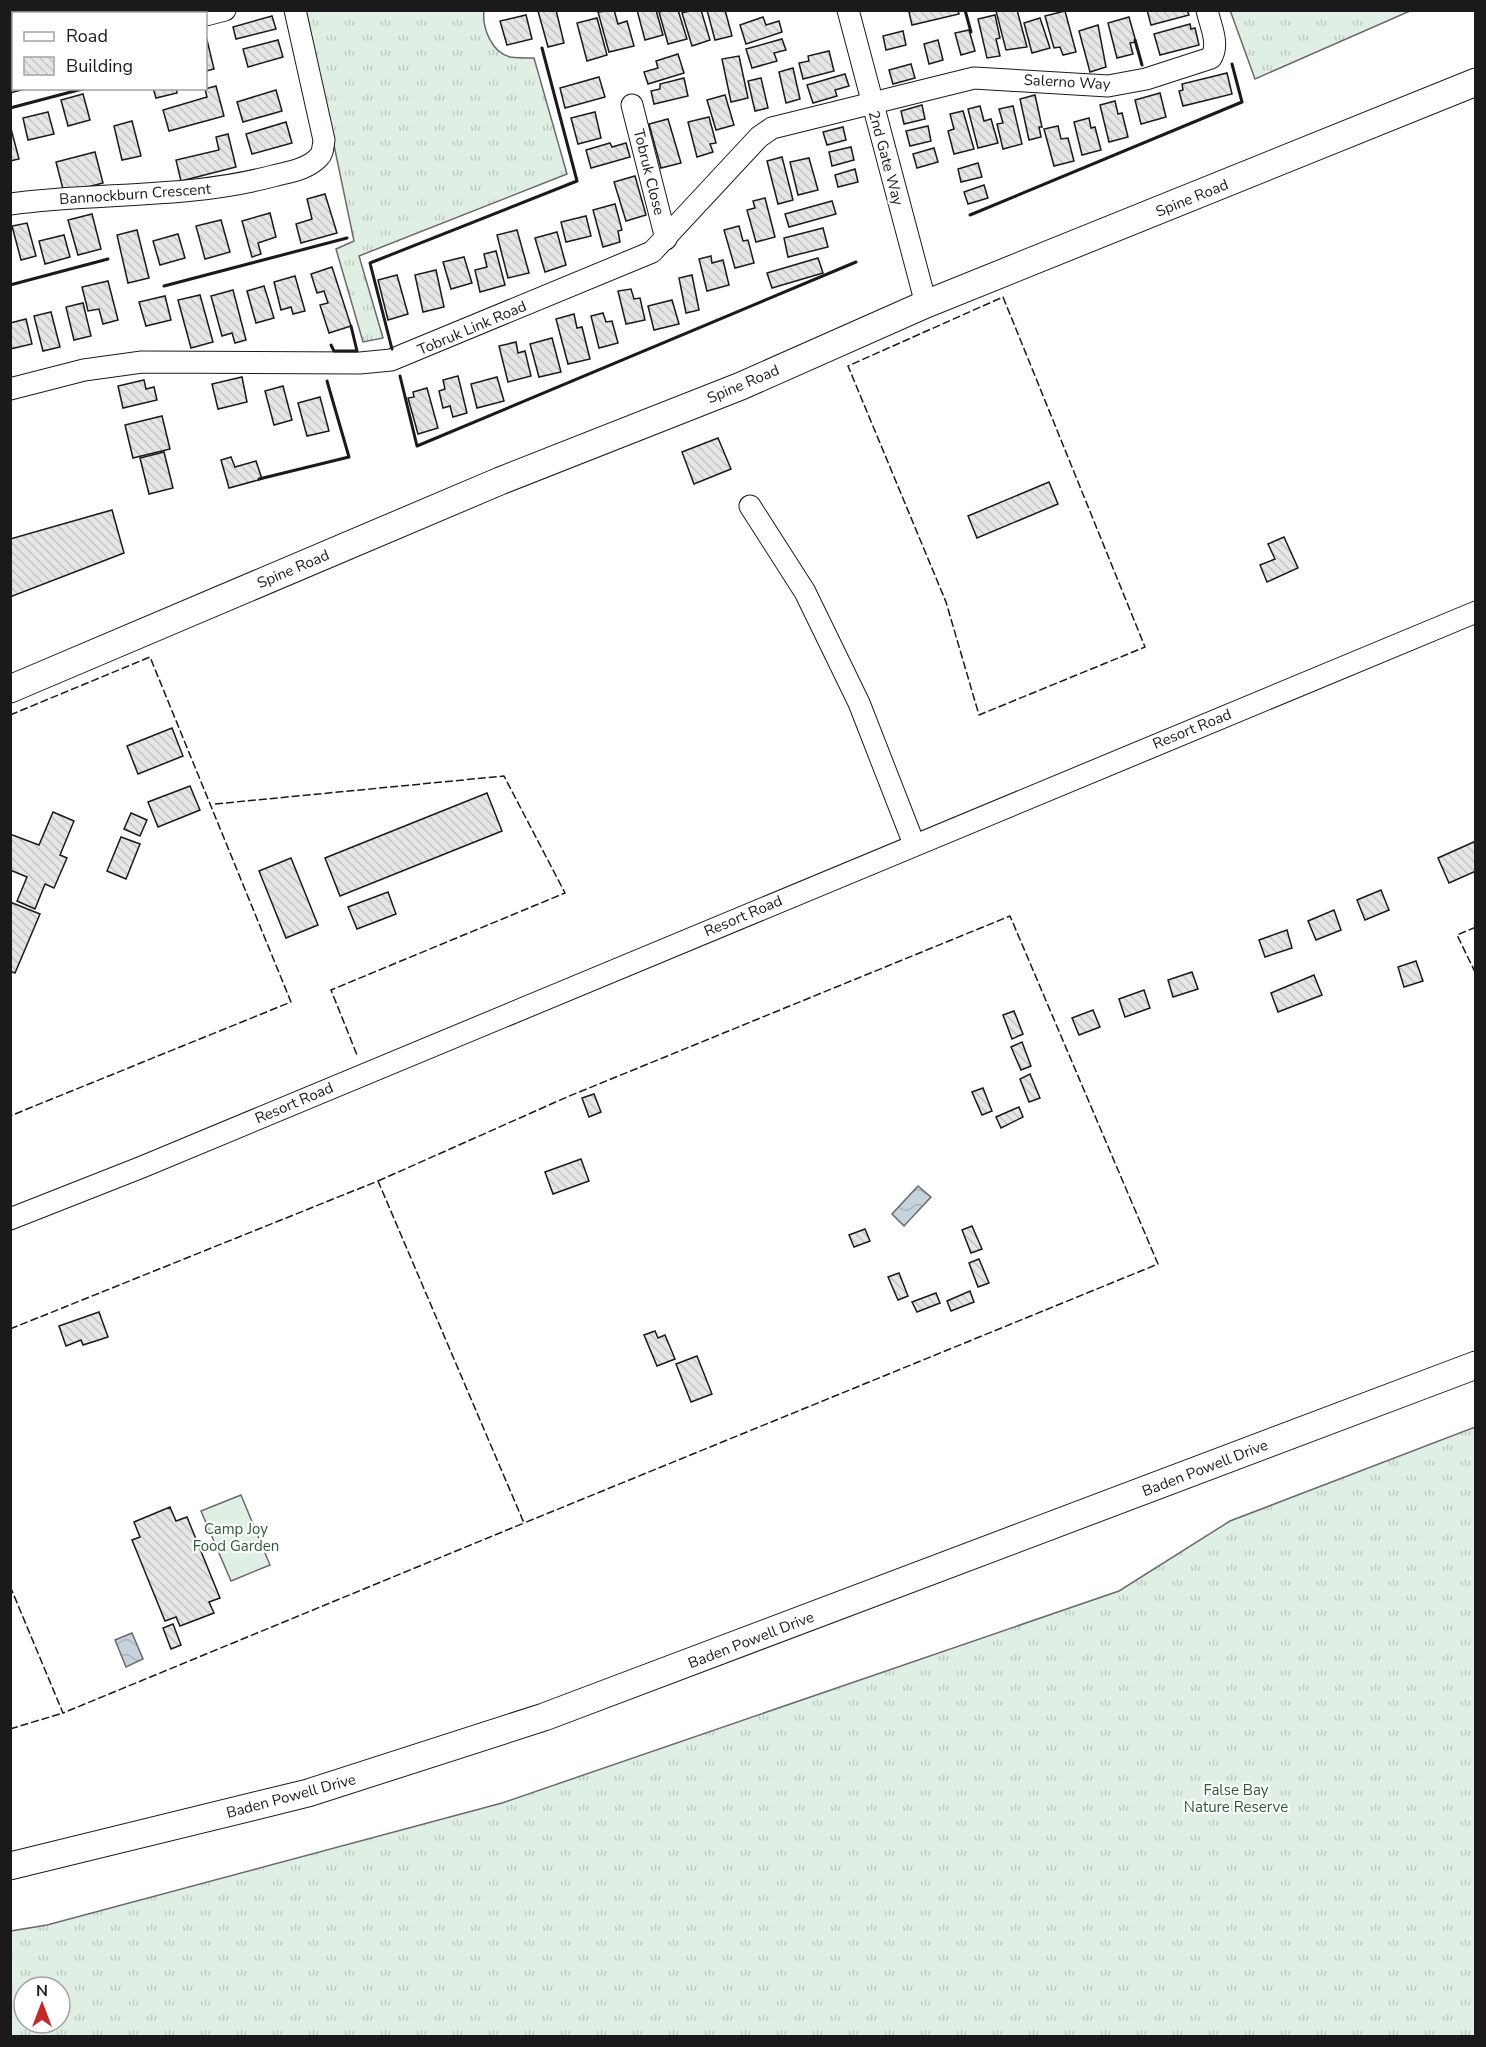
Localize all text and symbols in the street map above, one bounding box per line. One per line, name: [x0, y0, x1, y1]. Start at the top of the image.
legend: [12, 12, 207, 90]
text: Road: [66, 24, 108, 48]
text: Building: [66, 54, 133, 78]
street label: Salerno Way: [1023, 70, 1111, 94]
street label: 2nd Gate Way: [864, 108, 908, 208]
street label: Tobruk Close: [629, 127, 669, 217]
street label: Spine Road: [1153, 174, 1231, 222]
street label: Bannockburn Crescent: [59, 179, 212, 209]
street label: Tobruk Link Road: [414, 296, 530, 360]
street label: Spine Road: [704, 360, 782, 408]
street label: Spine Road: [254, 545, 332, 593]
street label: Resort Road: [1150, 704, 1234, 754]
street label: Resort Road: [701, 891, 785, 941]
street label: Resort Road: [252, 1078, 336, 1128]
street label: Baden Powell Drive: [1139, 1435, 1271, 1501]
park label: Camp Joy Food Garden: [193, 1519, 279, 1556]
street label: Baden Powell Drive: [685, 1607, 817, 1673]
street label: Baden Powell Drive: [224, 1769, 358, 1823]
park label: False Bay Nature Reserve: [1184, 1780, 1288, 1817]
north arrow: [12, 1975, 72, 2035]
text: N: [36, 1980, 48, 2002]

